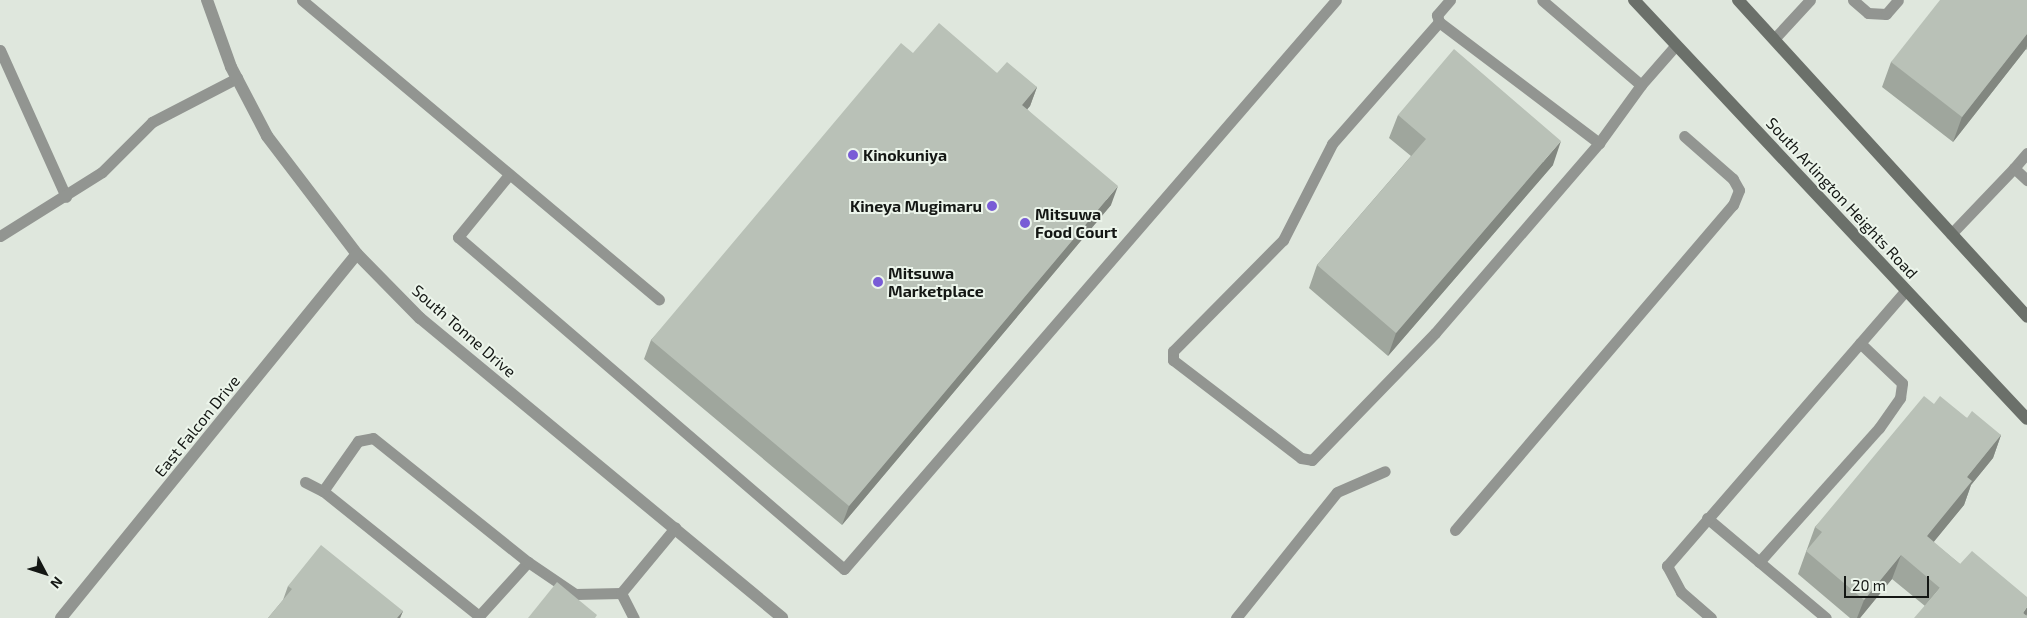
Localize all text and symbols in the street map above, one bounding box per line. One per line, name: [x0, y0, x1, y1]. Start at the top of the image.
street label: South Arlington Heights Road: [1762, 113, 1922, 283]
place label: Kinokuniya: [863, 145, 947, 165]
marker: Kinokuniya: [847, 149, 859, 161]
place label: Kineya Mugimaru: [850, 196, 982, 216]
marker: Kineya Mugimaru: [986, 200, 998, 212]
place label: Mitsuwa Food Court: [1035, 204, 1117, 242]
marker: Mitsuwa Food Court: [1019, 217, 1031, 229]
place label: Mitsuwa Marketplace: [888, 263, 984, 301]
marker: Mitsuwa Marketplace: [872, 276, 884, 288]
street label: South Tonne Drive: [408, 281, 520, 381]
street label: East Falcon Drive: [150, 371, 244, 481]
north arrow: [20, 548, 70, 598]
scale bar: [1847, 566, 1932, 598]
text: N: [47, 574, 67, 592]
text: 20 m: [1852, 576, 1886, 594]

